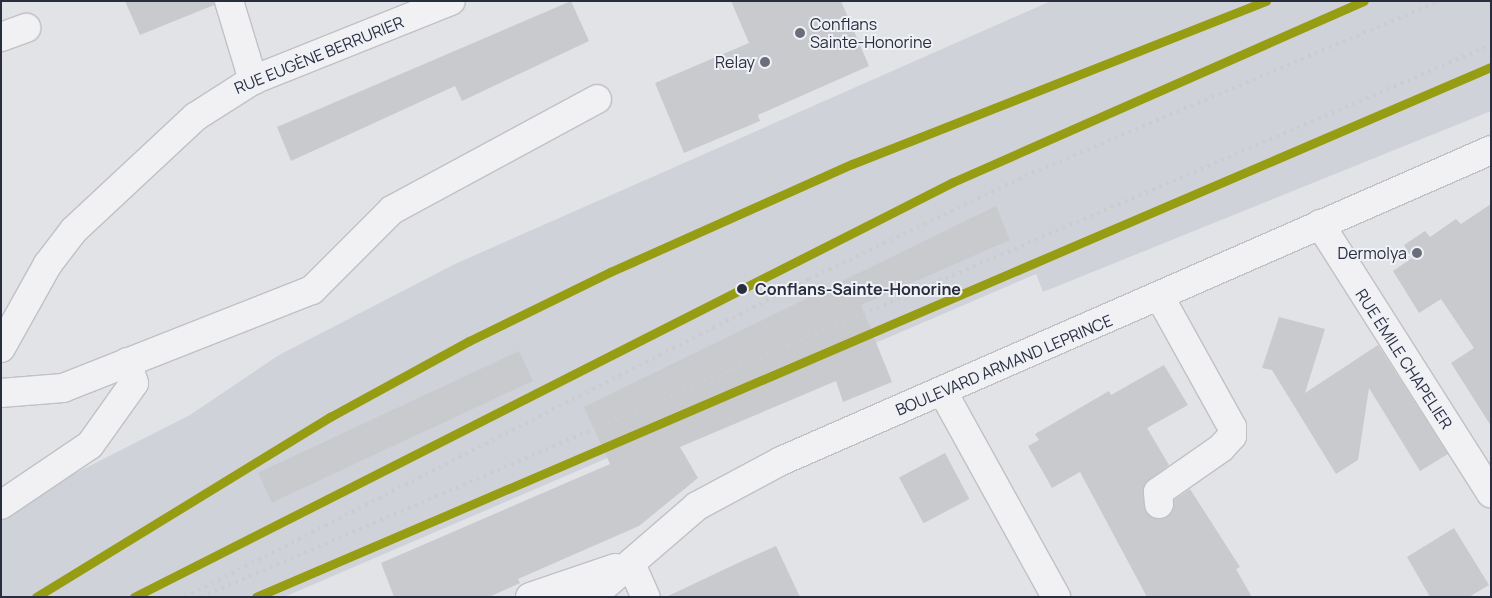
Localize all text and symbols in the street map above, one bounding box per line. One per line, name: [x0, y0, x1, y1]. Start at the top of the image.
street label: RUE EUGÈNE BERRURIER: [231, 12, 407, 98]
place label: Conflans Sainte-Honorine: [810, 14, 932, 52]
marker: Conflans Sainte-Honorine: [794, 27, 806, 39]
place label: Relay: [715, 52, 755, 72]
marker: Relay: [759, 56, 771, 68]
place label: Dermolya: [1337, 243, 1407, 263]
marker: Dermolya: [1411, 247, 1423, 259]
place label: Conflans-Sainte-Honorine: [755, 279, 961, 299]
marker: Conflans-Sainte-Honorine: [733, 280, 751, 298]
street label: RUE ÉMILE CHAPELIER: [1352, 285, 1456, 433]
street label: BOULEVARD ARMAND LEPRINCE: [893, 311, 1115, 419]

